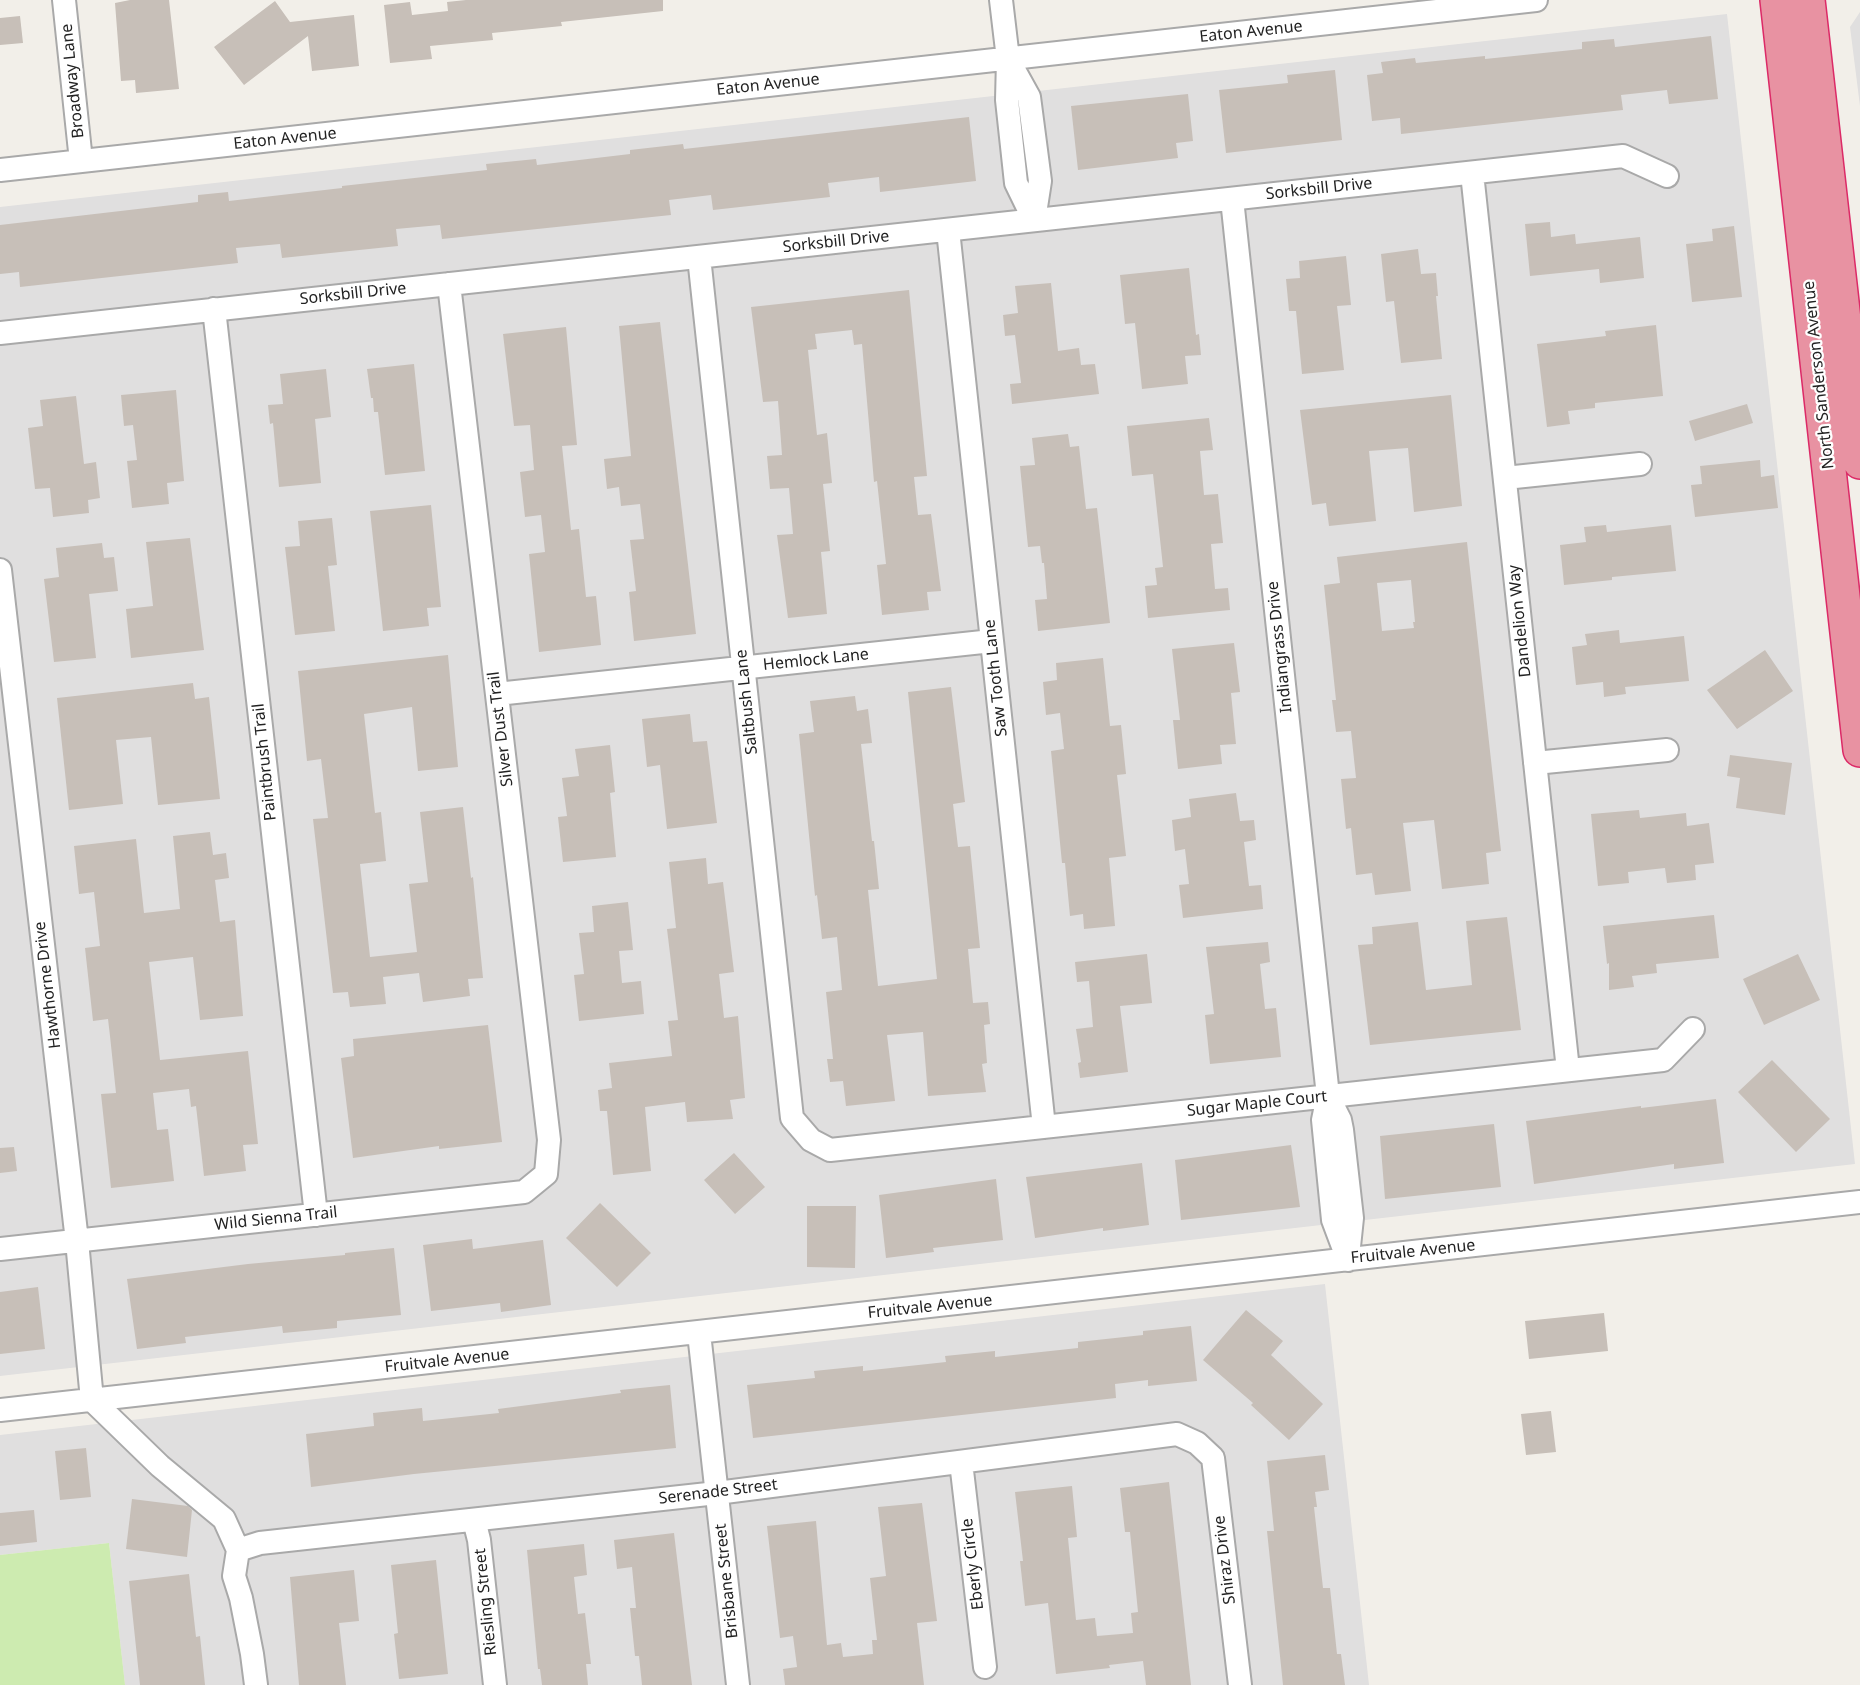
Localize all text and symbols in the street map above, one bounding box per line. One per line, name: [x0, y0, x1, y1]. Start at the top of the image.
street label: Eaton Avenue: [1199, 17, 1303, 47]
street label: Broadway Lane: [57, 23, 89, 139]
street label: Eaton Avenue: [716, 70, 820, 100]
street label: Eaton Avenue: [233, 124, 337, 154]
street label: Sorksbill Drive: [1265, 174, 1373, 204]
street label: Sorksbill Drive: [782, 227, 890, 257]
street label: Sorksbill Drive: [299, 279, 407, 309]
street label: North Sanderson Avenue: [1800, 280, 1838, 470]
street label: Dandelion Way: [1505, 564, 1535, 678]
street label: Indiangrass Drive: [1264, 580, 1296, 714]
street label: Saw Tooth Lane: [980, 618, 1012, 738]
street label: Hemlock Lane: [762, 645, 870, 675]
street label: Saltbush Lane: [732, 649, 762, 755]
street label: Silver Dust Trail: [484, 670, 518, 788]
street label: Paintbrush Trail: [249, 702, 281, 822]
street label: Hawthorne Drive: [31, 920, 65, 1050]
street label: Sugar Maple Court: [1186, 1087, 1328, 1121]
street label: Wild Sienna Trail: [214, 1203, 338, 1235]
street label: Fruitvale Avenue: [1350, 1236, 1476, 1268]
street label: Fruitvale Avenue: [867, 1291, 993, 1323]
street label: Fruitvale Avenue: [384, 1345, 510, 1377]
street label: Serenade Street: [657, 1475, 779, 1509]
street label: Shiraz Drive: [1210, 1515, 1240, 1605]
street label: Eberly Circle: [958, 1517, 988, 1611]
street label: Brisbane Street: [711, 1523, 743, 1639]
street label: Riesling Street: [471, 1547, 501, 1657]

